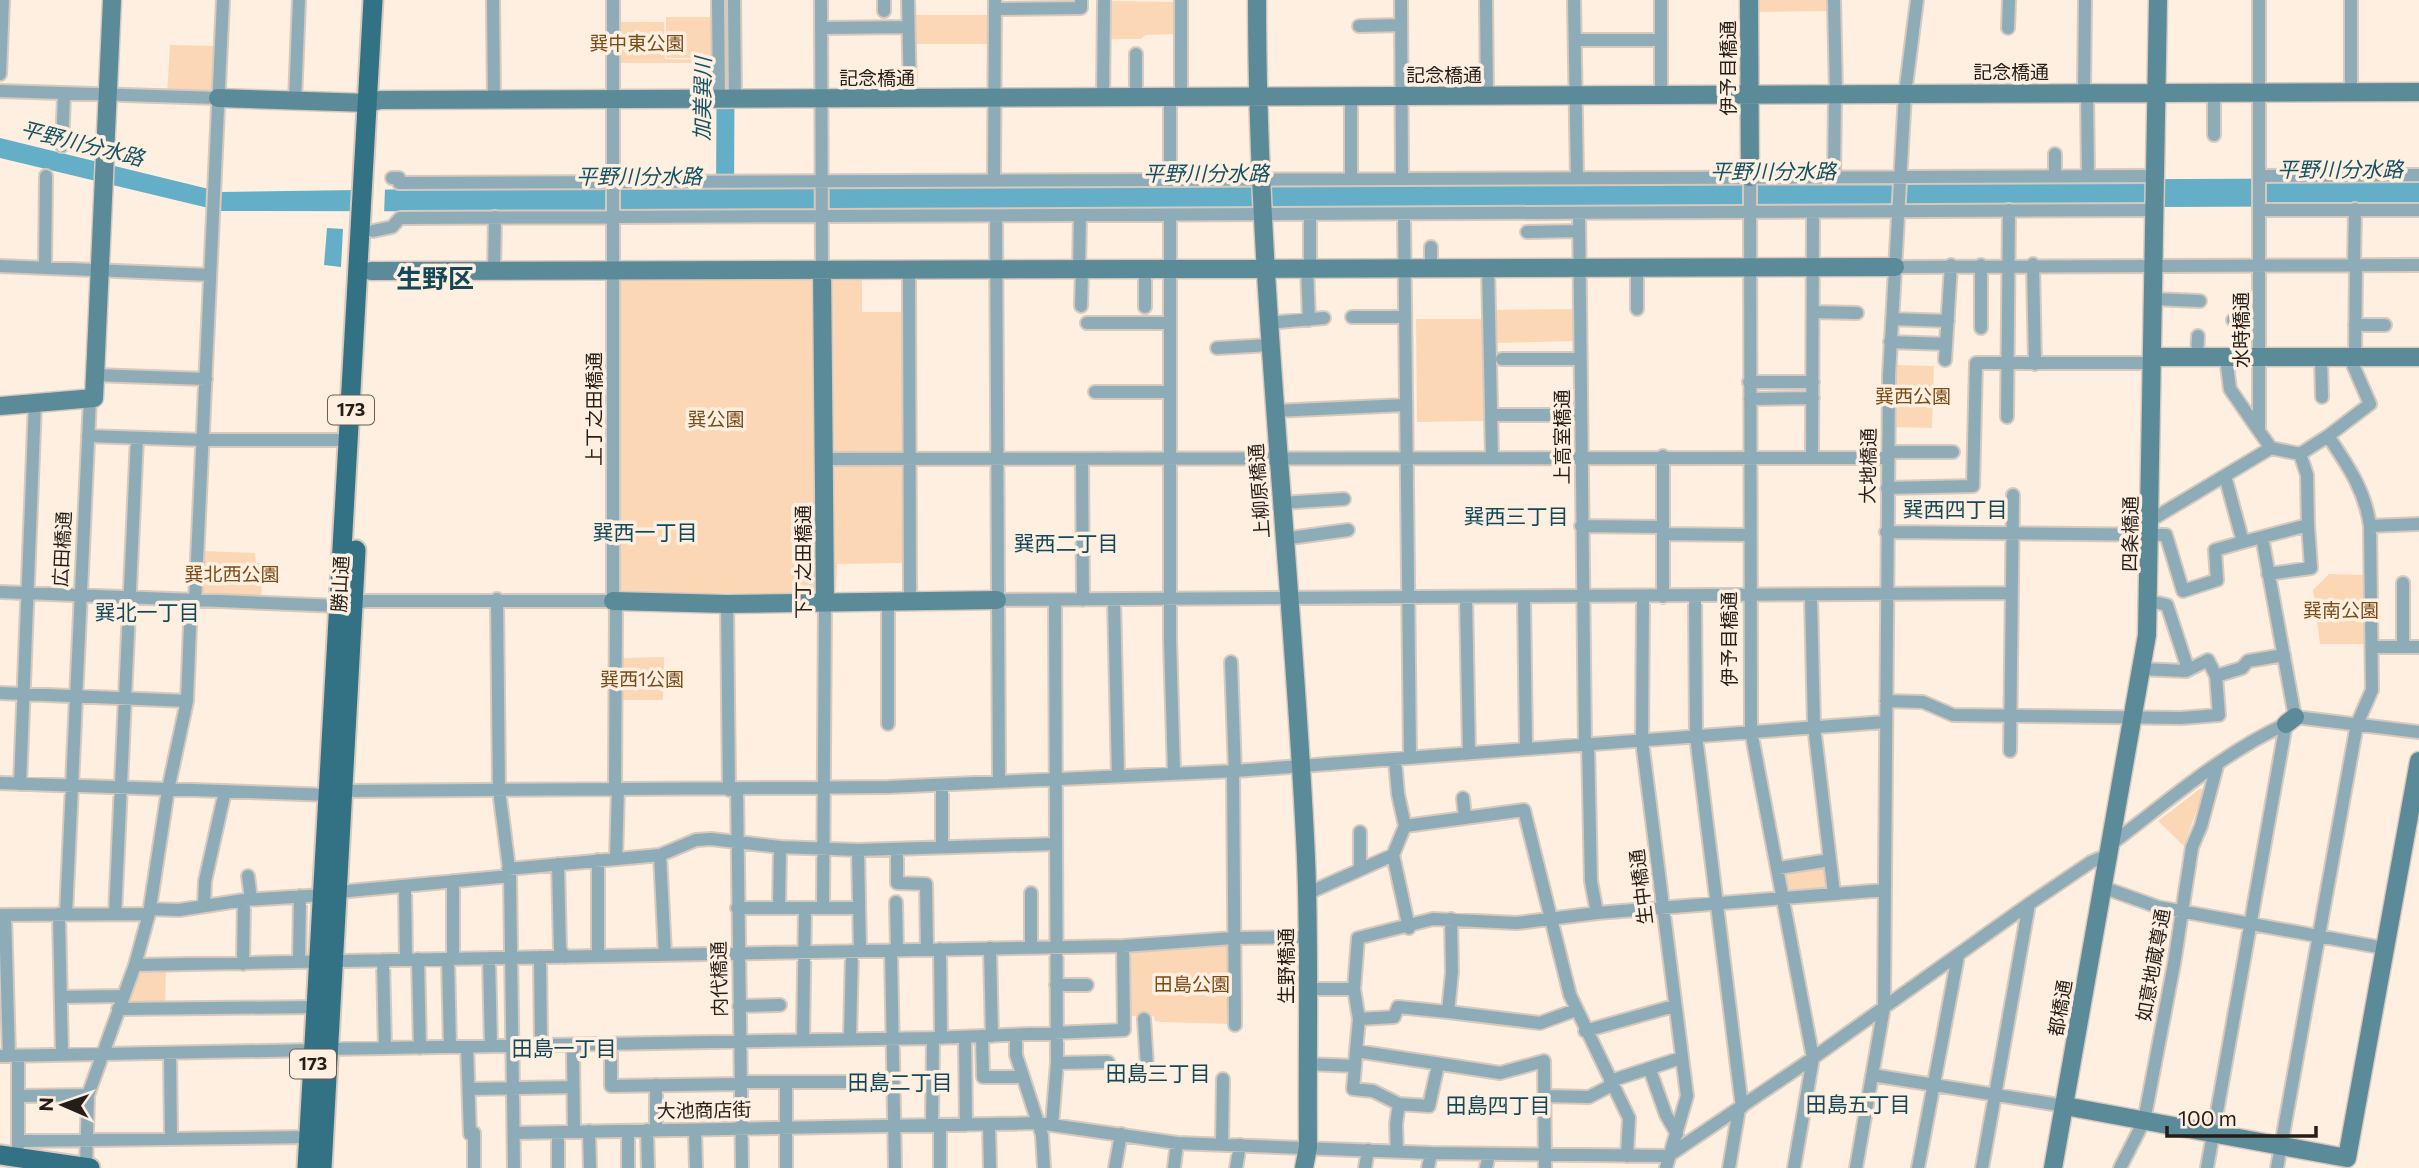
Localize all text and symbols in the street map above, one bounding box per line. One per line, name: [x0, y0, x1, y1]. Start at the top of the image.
street label: 伊予目橋通: [1716, 20, 1739, 116]
park label: 巽中東公園: [589, 31, 685, 54]
water label: 加美巽川: [688, 55, 715, 141]
street label: 記念橋通: [1973, 60, 2049, 83]
street label: 記念橋通: [1406, 63, 1482, 86]
street label: 記念橋通: [839, 66, 915, 89]
water label: 平野川分水路: [18, 115, 148, 170]
water label: 平野川分水路: [2277, 156, 2405, 181]
water label: 平野川分水路: [1710, 158, 1838, 183]
water label: 平野川分水路: [1143, 160, 1271, 185]
water label: 平野川分水路: [576, 163, 704, 188]
district label: 生野区: [396, 262, 474, 293]
street label: 水時橋通: [2229, 292, 2252, 368]
street label: 上丁之田橋通: [582, 352, 605, 466]
park label: 巽西公園: [1875, 384, 1951, 407]
street label: 上高室橋通: [1550, 389, 1573, 485]
road number: 173: [328, 396, 374, 424]
park label: 巽公園: [687, 407, 745, 430]
street label: 大地橋通: [1855, 428, 1880, 504]
street label: 上柳原橋通: [1244, 443, 1273, 539]
district label: 巽西四丁目: [1903, 496, 2008, 521]
street label: 四条橋通: [2117, 496, 2142, 572]
district label: 巽西三丁目: [1464, 503, 1569, 528]
street label: 下丁之田橋通: [791, 505, 814, 619]
street label: 広田橋通: [48, 510, 75, 588]
district label: 巽西一丁目: [593, 519, 698, 544]
district label: 巽西二丁目: [1014, 530, 1119, 555]
street label: 勝山通: [327, 555, 352, 613]
park label: 巽北西公園: [184, 562, 280, 585]
street label: 伊予目橋通: [1717, 591, 1740, 687]
park label: 巽南公園: [2303, 598, 2379, 621]
district label: 巽北一丁目: [95, 599, 200, 624]
park label: 巽西1公園: [600, 667, 684, 690]
street label: 生中橋通: [1624, 848, 1657, 926]
street label: 如意地蔵尊通: [2131, 907, 2174, 1023]
street label: 生野橋通: [1274, 928, 1297, 1004]
street label: 内代橋通: [706, 941, 731, 1017]
park label: 田島公園: [1154, 972, 1230, 995]
street label: 都橋通: [2043, 978, 2076, 1038]
district label: 田島一丁目: [512, 1035, 617, 1060]
road number: 173: [290, 1050, 336, 1078]
district label: 田島三丁目: [1106, 1060, 1211, 1085]
district label: 田島二丁目: [848, 1069, 953, 1094]
north arrow: [28, 1070, 98, 1140]
district label: 田島五丁目: [1806, 1091, 1911, 1116]
district label: 田島四丁目: [1446, 1092, 1551, 1117]
scale bar: [2167, 1094, 2316, 1138]
text: N: [34, 1097, 57, 1112]
street label: 大池商店街: [656, 1097, 752, 1122]
text: 100 m: [2178, 1105, 2237, 1130]

